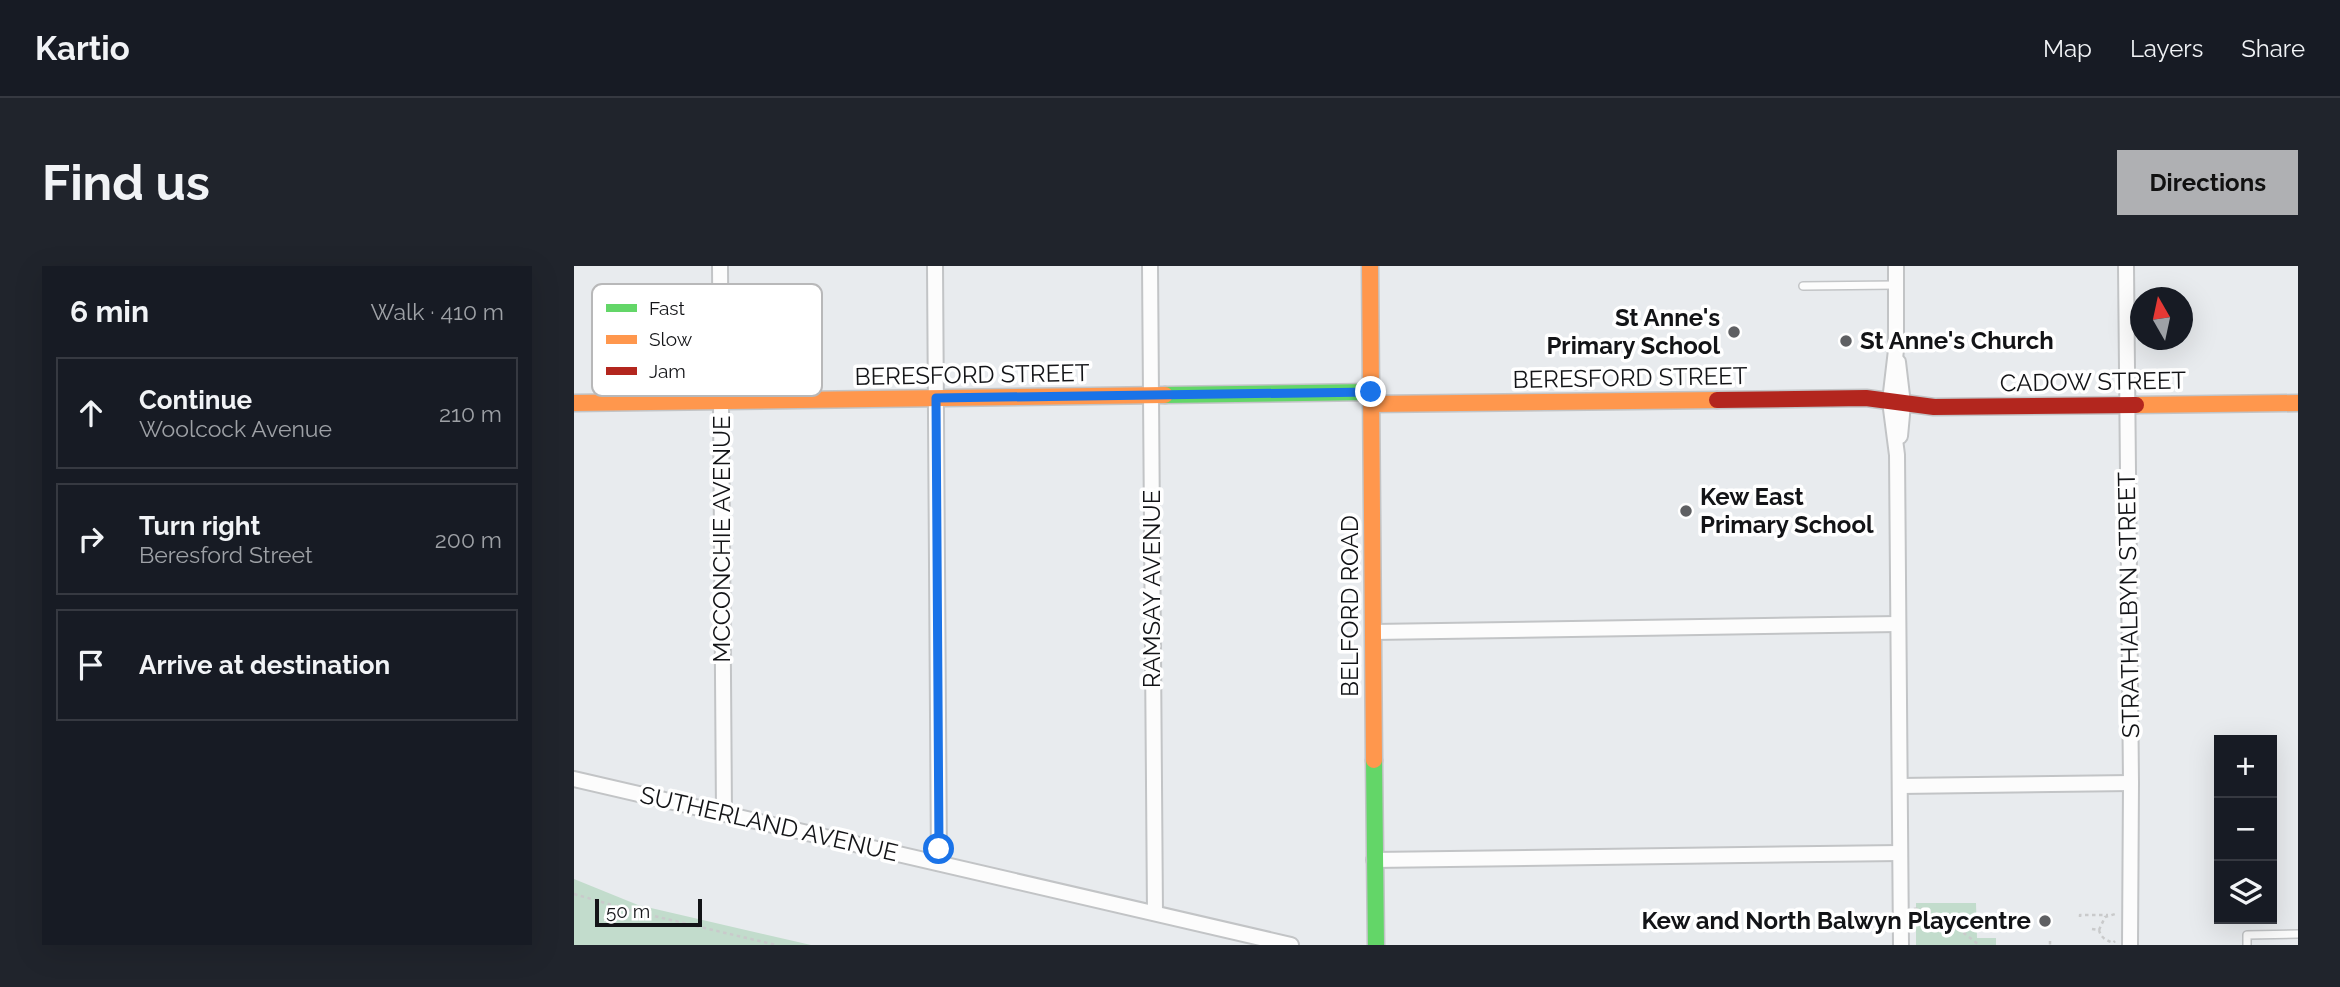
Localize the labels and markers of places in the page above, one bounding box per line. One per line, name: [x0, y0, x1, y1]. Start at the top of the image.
place label: St Anne's Primary School: [1546, 303, 1720, 360]
marker: St Anne's Primary School: [1726, 324, 1742, 340]
place label: St Anne's Church: [1860, 326, 2054, 355]
marker: St Anne's Church: [1838, 333, 1854, 349]
place label: Kew East Primary School: [1700, 482, 1874, 539]
marker: Kew East Primary School: [1678, 503, 1694, 519]
place label: Kew and North Balwyn Playcentre: [1641, 906, 2031, 935]
marker: Kew and North Balwyn Playcentre: [2037, 913, 2053, 929]

